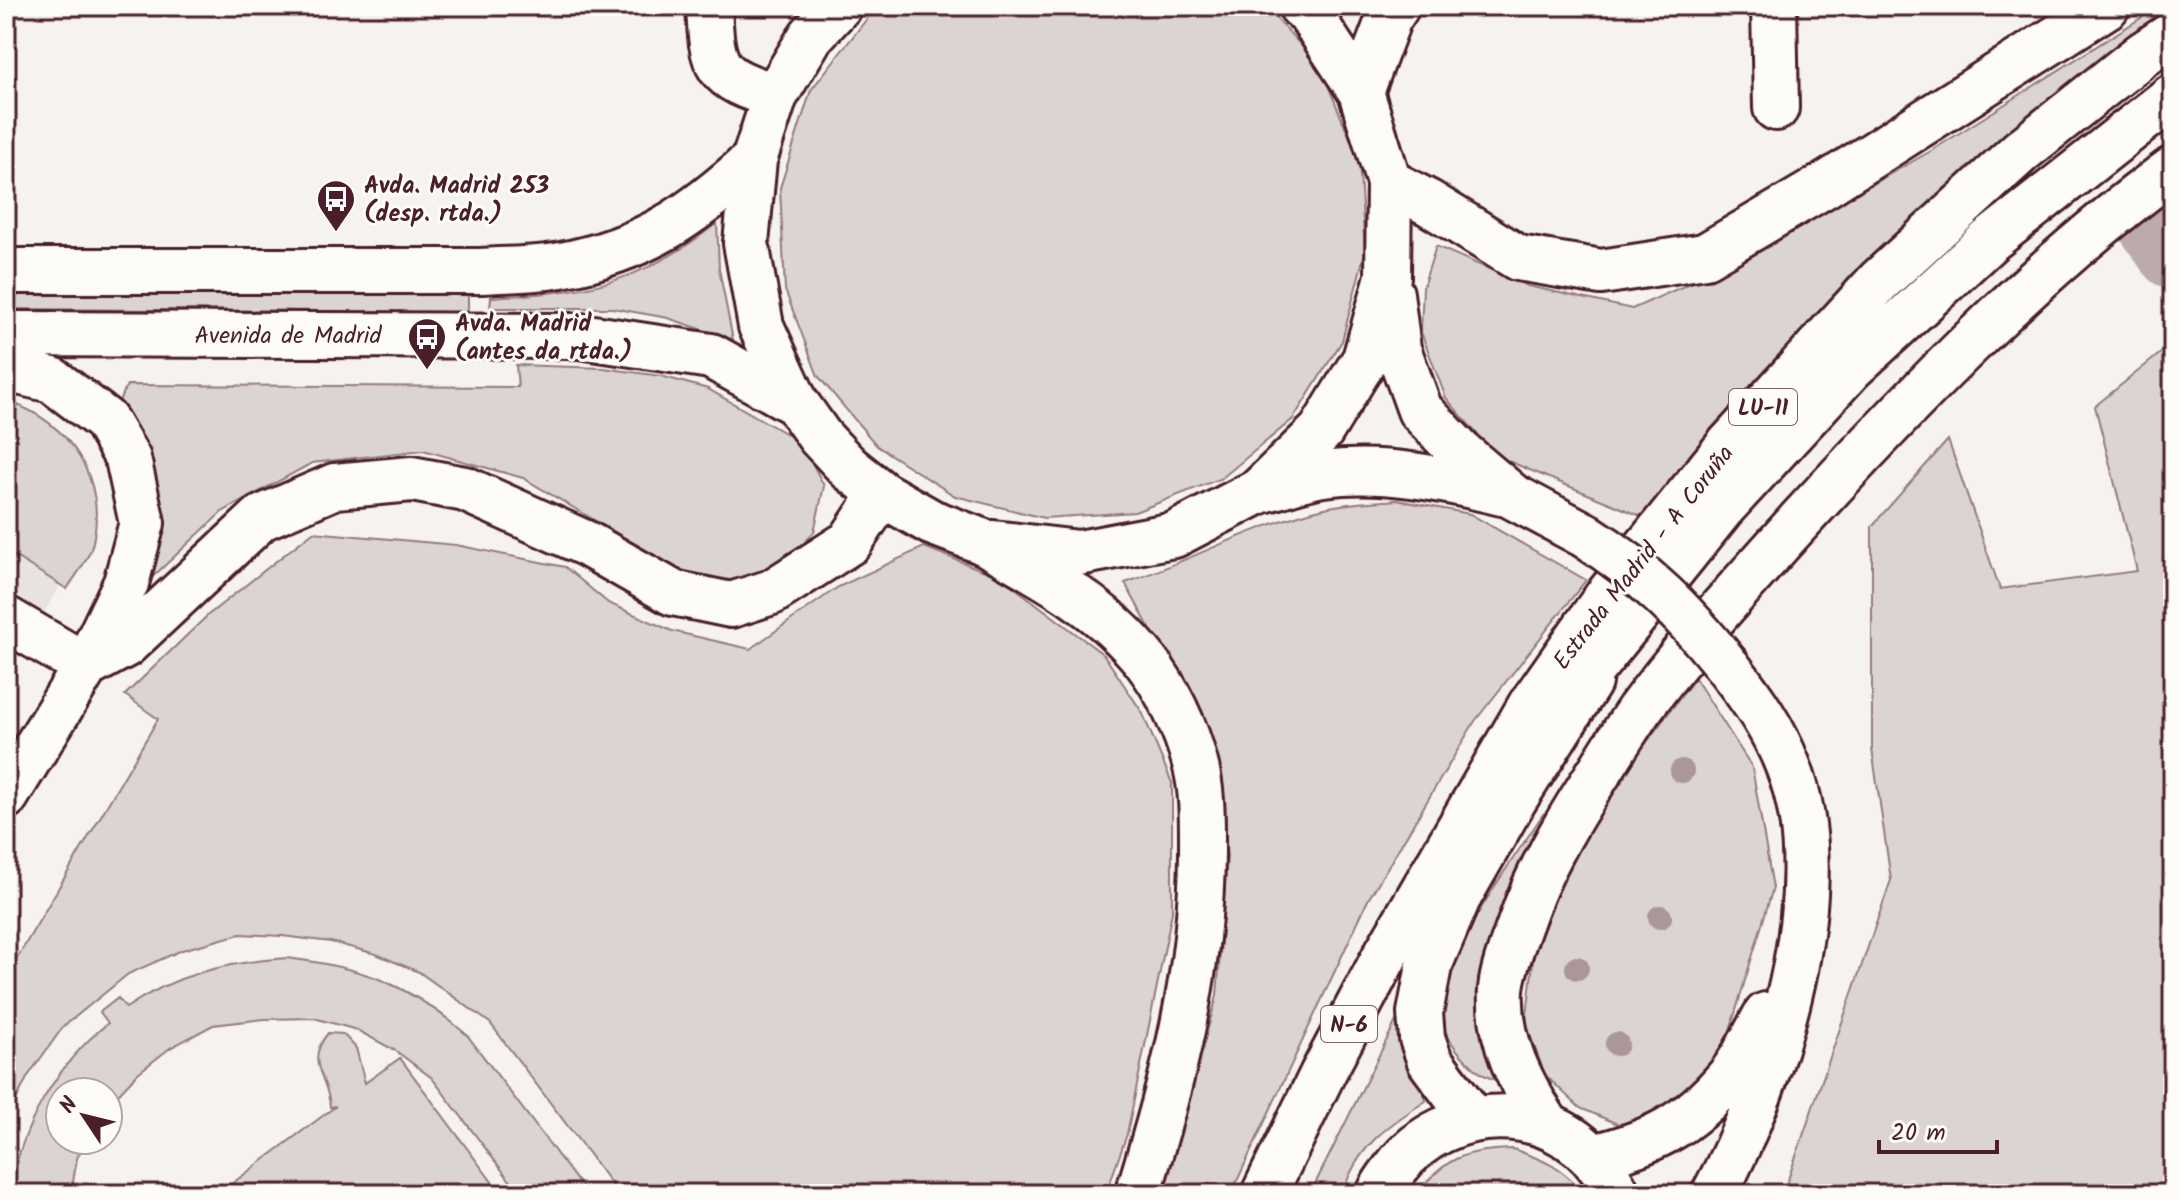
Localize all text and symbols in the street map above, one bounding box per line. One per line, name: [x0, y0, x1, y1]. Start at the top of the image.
place label: Avda. Madrid 253 (desp. rtda.): [364, 167, 549, 234]
bus stop icon: Avda. Madrid 253 (desp. rtda.): [315, 178, 357, 233]
place label: Avda. Madrid (antes da rtda.): [455, 305, 633, 372]
bus stop icon: Avda. Madrid (antes da rtda.): [406, 316, 448, 371]
street label: Avenida de Madrid: [194, 317, 383, 356]
road number: LU-11: [1729, 389, 1797, 425]
street label: Estrada Madrid - A Coruña: [1544, 437, 1745, 679]
road number: N-6: [1321, 1006, 1377, 1042]
north arrow: [44, 1076, 124, 1156]
text: N: [51, 1090, 88, 1122]
scale bar: [1879, 1104, 1997, 1154]
text: 20 m: [1891, 1114, 1946, 1153]

